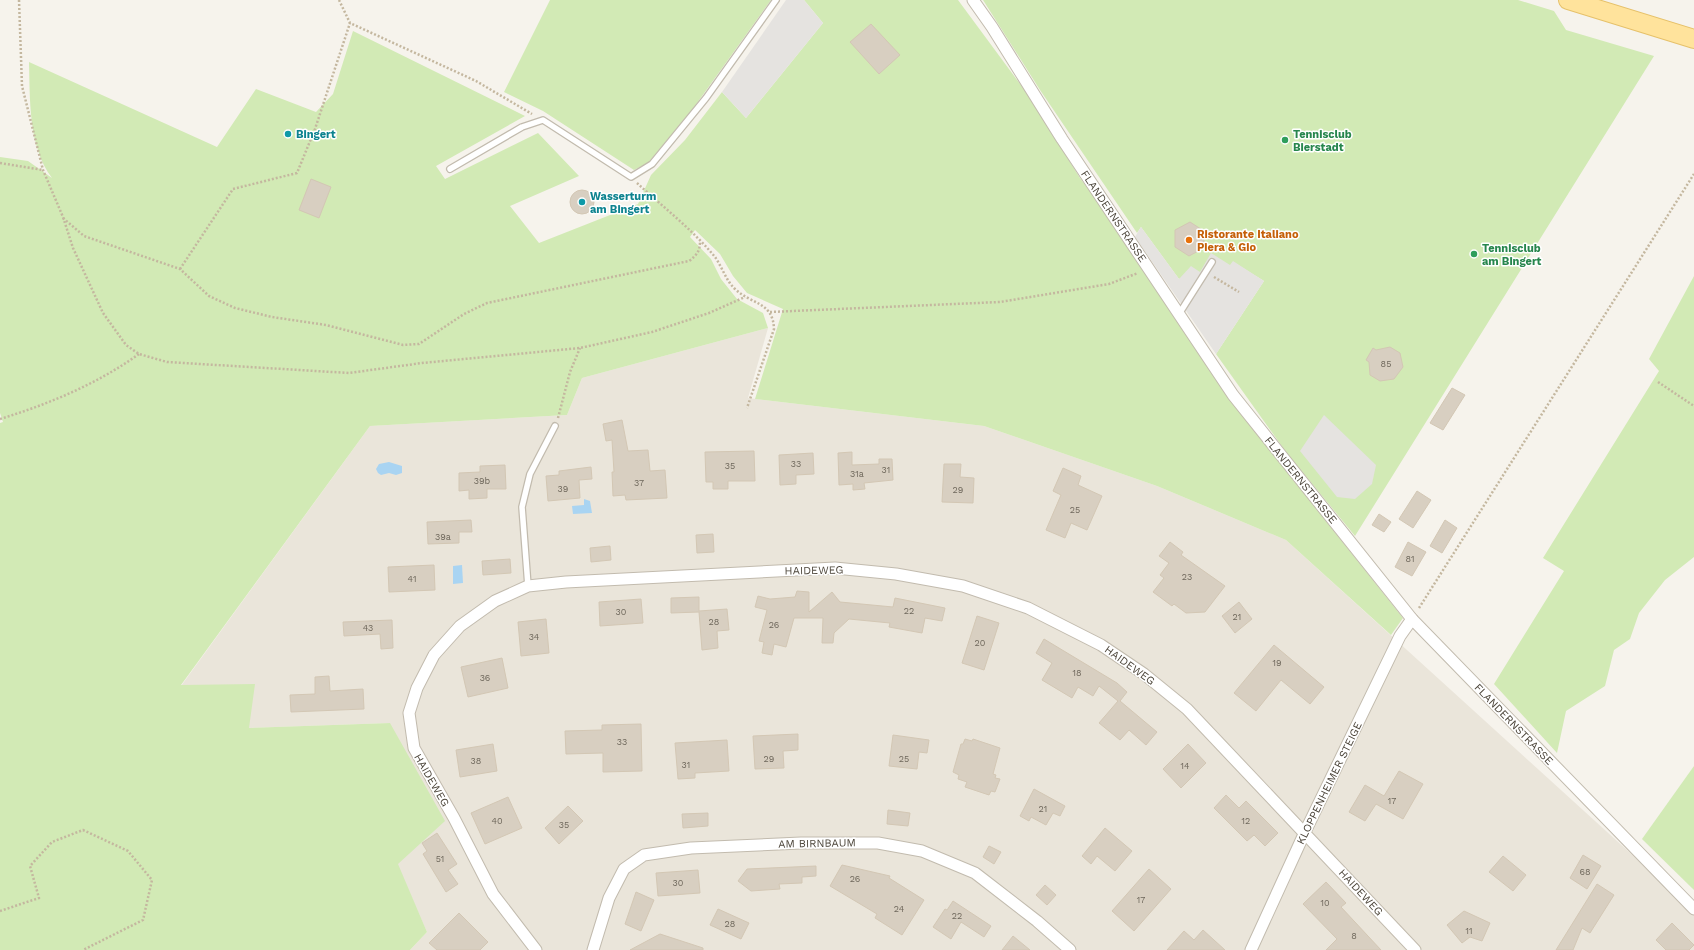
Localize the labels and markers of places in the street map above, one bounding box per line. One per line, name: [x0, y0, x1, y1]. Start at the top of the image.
place label: Bingert: [296, 128, 336, 141]
place label: Tennisclub Bierstadt: [1293, 128, 1352, 154]
marker: Bingert: [283, 129, 293, 139]
marker: Tennisclub Bierstadt: [1280, 135, 1290, 145]
place label: Wasserturm am Bingert: [590, 190, 656, 216]
marker: Wasserturm am Bingert: [577, 197, 587, 207]
place label: Ristorante Italiano Piera & Gio: [1197, 228, 1299, 254]
marker: Ristorante Italiano Piera & Gio: [1184, 235, 1194, 245]
place label: Tennisclub am Bingert: [1482, 242, 1542, 268]
marker: Tennisclub am Bingert: [1469, 249, 1479, 259]

